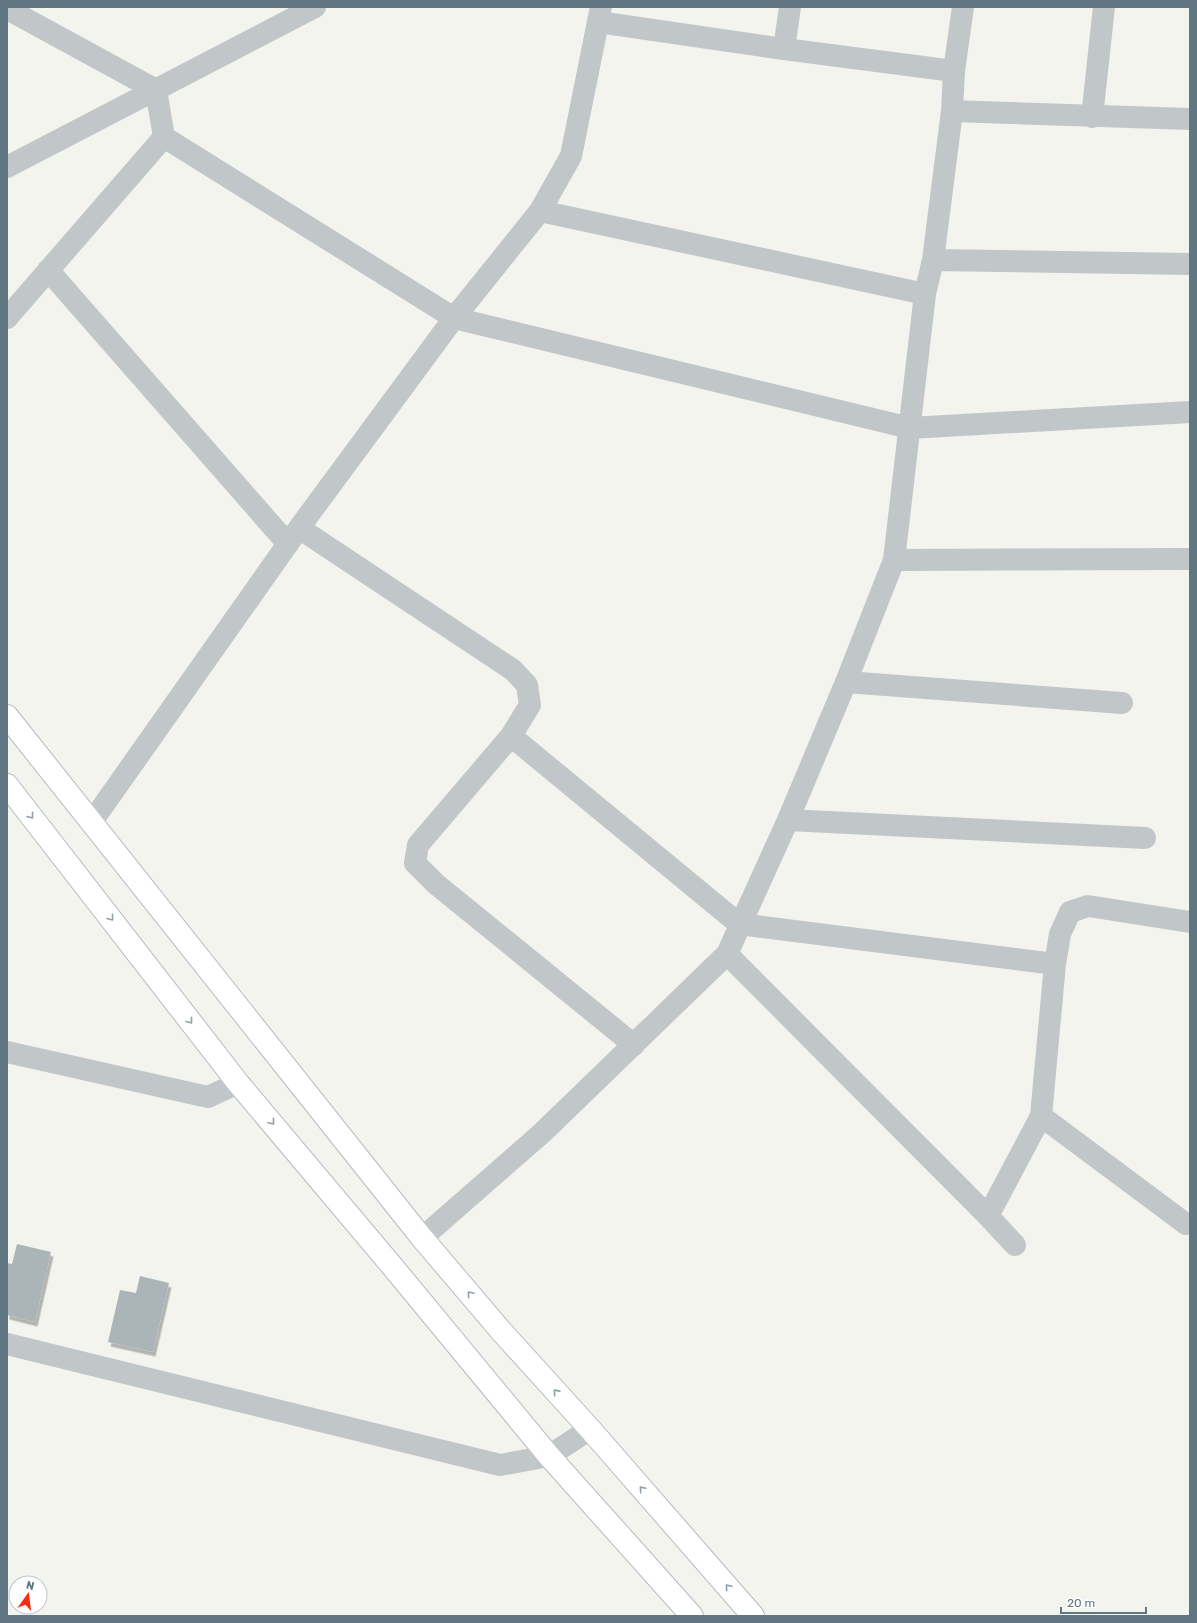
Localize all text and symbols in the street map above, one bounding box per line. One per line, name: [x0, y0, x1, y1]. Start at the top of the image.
one-way arrow: [26, 811, 33, 818]
one-way arrow: [106, 914, 113, 921]
one-way arrow: [186, 1016, 193, 1023]
one-way arrow: [267, 1118, 274, 1125]
one-way arrow: [467, 1292, 474, 1299]
one-way arrow: [554, 1389, 561, 1396]
one-way arrow: [640, 1486, 647, 1494]
north arrow: [8, 1575, 48, 1615]
text: N: [25, 1579, 36, 1593]
one-way arrow: [725, 1584, 732, 1591]
scale bar: [1061, 1589, 1146, 1615]
text: 20 m: [1067, 1596, 1095, 1610]

